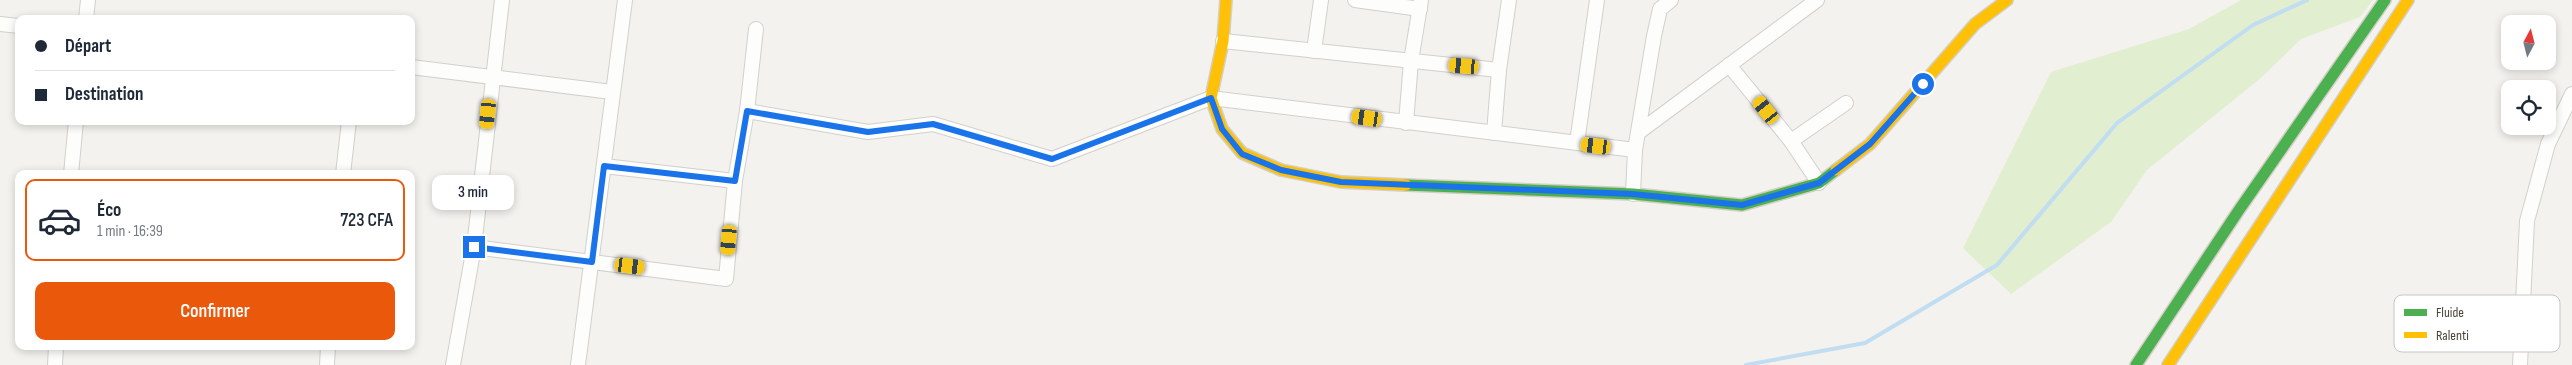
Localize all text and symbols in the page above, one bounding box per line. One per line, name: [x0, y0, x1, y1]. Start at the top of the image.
north arrow: [2501, 15, 2556, 70]
map controls: [2501, 15, 2556, 135]
text: Départ: [65, 35, 111, 58]
car: [1448, 57, 1479, 75]
route start: [1912, 73, 1934, 95]
button: locate: [2501, 80, 2556, 135]
text: Destination: [65, 83, 143, 106]
car: [1750, 94, 1781, 126]
car: [478, 98, 497, 130]
car: [1351, 108, 1382, 128]
car: [1580, 137, 1611, 155]
callout: 3 min: [433, 174, 515, 210]
text: 3 min: [458, 183, 488, 202]
icon: car: [37, 198, 82, 243]
text: Éco: [97, 199, 121, 222]
text: 723 CFA: [340, 209, 393, 232]
text: 1 min · 16:39: [97, 222, 163, 241]
car: [720, 224, 737, 256]
route end: [463, 236, 485, 258]
car: [614, 257, 645, 275]
button: Confirmer: [35, 282, 395, 340]
legend: [2394, 295, 2560, 352]
text: Fluide: [2436, 304, 2464, 321]
text: Ralenti: [2436, 327, 2469, 344]

